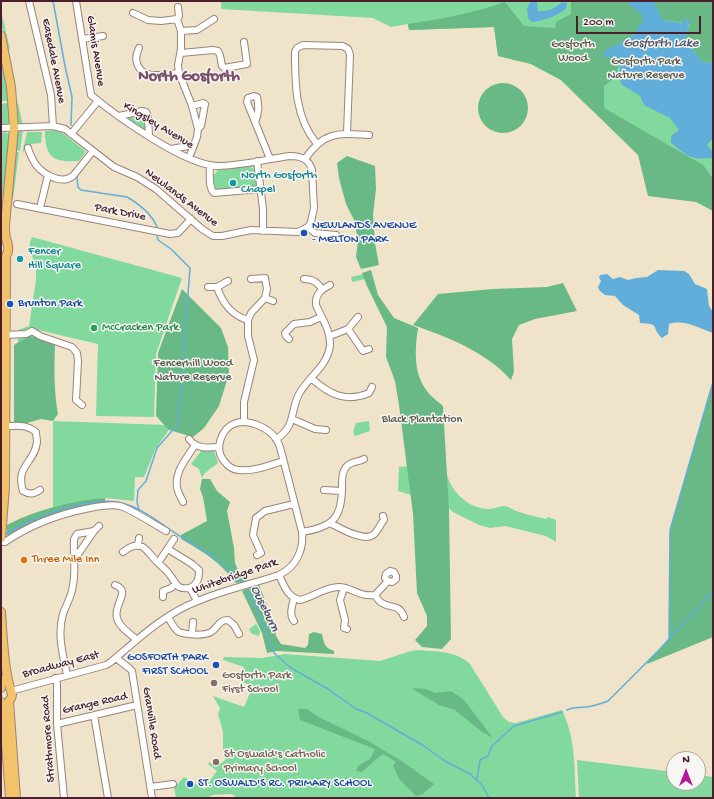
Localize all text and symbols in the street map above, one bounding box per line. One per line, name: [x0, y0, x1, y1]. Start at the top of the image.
scale bar: [578, 8, 703, 34]
street label: Glamis Avenue: [82, 15, 108, 87]
text: 200 m: [583, 16, 614, 30]
street label: Easedale Avenue: [38, 17, 68, 105]
water label: Gosforth Lake: [624, 36, 698, 52]
park label: Gosforth Wood: [551, 38, 595, 66]
park label: Gosforth Park Nature Reserve: [607, 55, 685, 83]
district label: North Gosforth: [138, 68, 240, 88]
street label: Kingsley Avenue: [120, 99, 196, 153]
street label: Newlands Avenue: [141, 166, 221, 230]
place label: North Gosforth Chapel: [241, 169, 317, 197]
marker: North Gosforth Chapel: [228, 178, 238, 188]
street label: Park Drive: [93, 201, 147, 225]
place label: NEWLANDS AVENUE - MELTON PARK: [312, 219, 417, 247]
marker: NEWLANDS AVENUE - MELTON PARK: [299, 228, 309, 238]
place label: Fencer Hill Square: [28, 245, 81, 273]
marker: Fencer Hill Square: [15, 254, 25, 264]
place label: Brunton Park: [18, 297, 82, 311]
marker: Brunton Park: [5, 299, 15, 309]
place label: McCracken Park: [102, 321, 179, 335]
marker: McCracken Park: [89, 323, 99, 333]
park label: Fencerhill Wood Nature Reserve: [153, 357, 233, 385]
park label: Black Plantation: [382, 413, 462, 427]
place label: Three Mile Inn: [32, 553, 99, 567]
marker: Three Mile Inn: [19, 555, 29, 565]
street label: Whitebridge Park: [190, 556, 280, 598]
water label: Ouseburn: [246, 583, 282, 635]
street label: Broadway East: [21, 648, 101, 682]
place label: GOSFORTH PARK FIRST SCHOOL: [127, 651, 208, 679]
marker: GOSFORTH PARK FIRST SCHOOL: [211, 660, 221, 670]
place label: Gosforth Park First School: [222, 669, 291, 697]
marker: Gosforth Park First School: [209, 678, 219, 688]
street label: Granville Road: [138, 686, 164, 760]
street label: Grange Road: [61, 690, 129, 718]
street label: Strathmore Road: [39, 695, 59, 783]
place label: St Oswald's Catholic Primary School: [224, 748, 325, 776]
north arrow: [666, 751, 706, 791]
text: N: [682, 754, 690, 766]
marker: St Oswald's Catholic Primary School: [211, 757, 221, 767]
place label: ST. OSWALD'S RC. PRIMARY SCHOOL: [198, 777, 372, 791]
marker: ST. OSWALD'S RC. PRIMARY SCHOOL: [185, 779, 195, 789]

